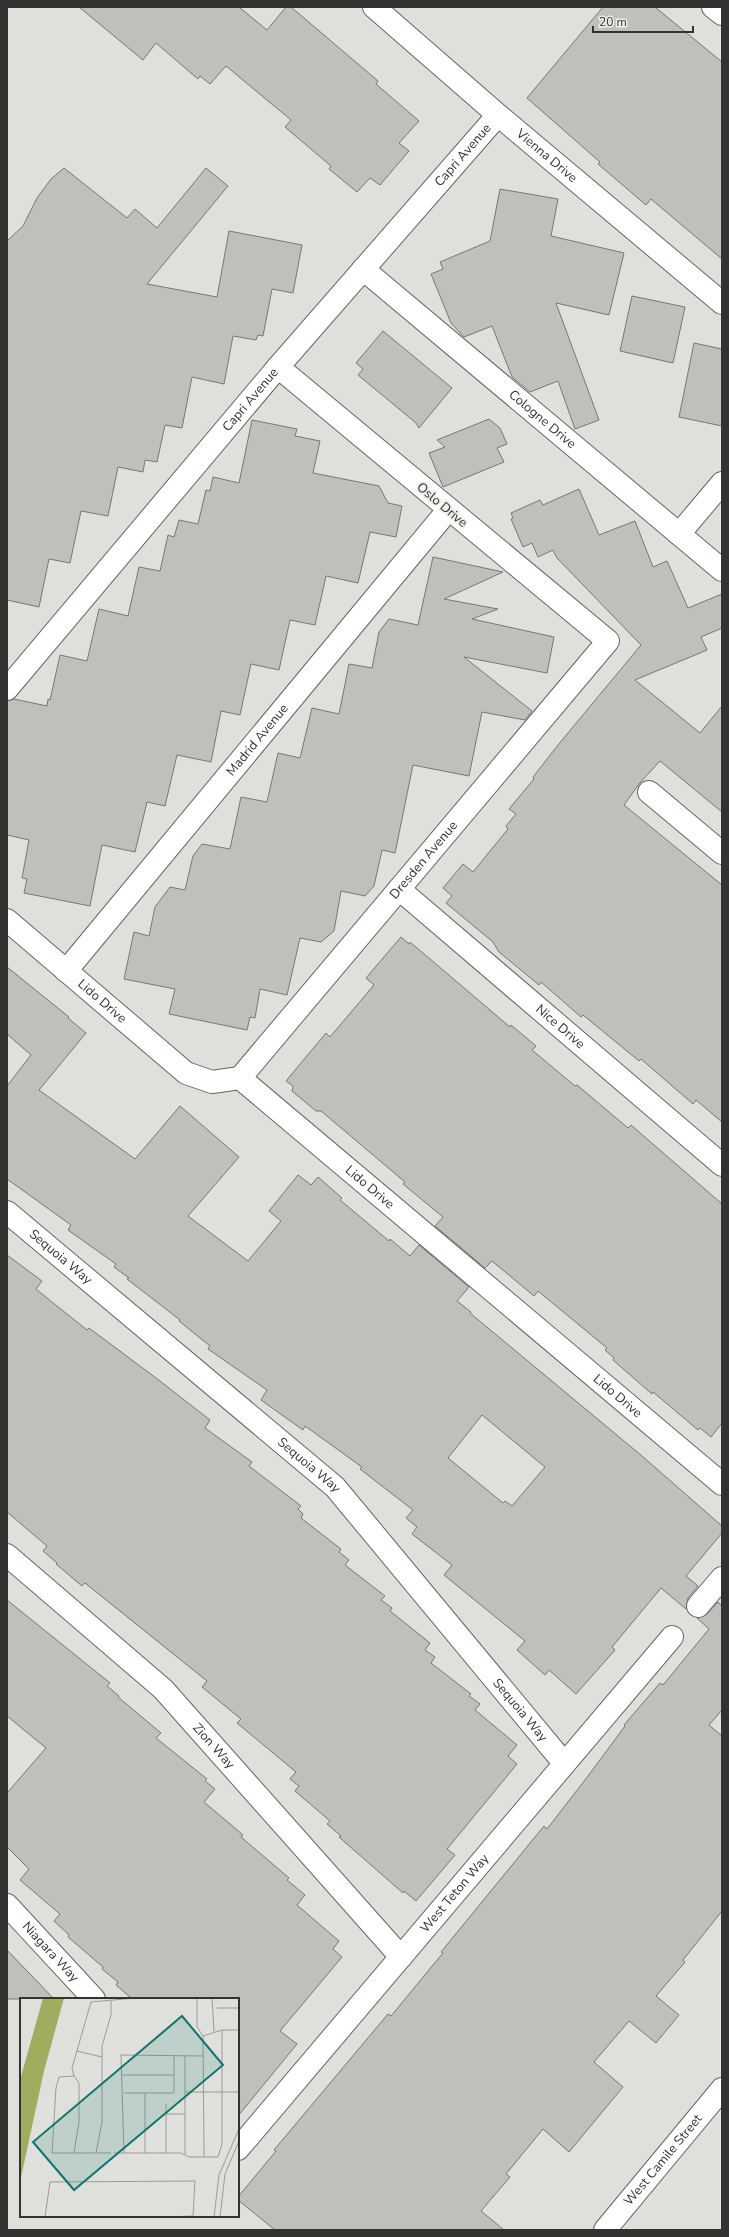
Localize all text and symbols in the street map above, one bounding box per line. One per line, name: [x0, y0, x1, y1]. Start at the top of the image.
scale bar: [593, 8, 693, 34]
text: 20 m: [599, 14, 627, 30]
street label: Capri Avenue: [430, 120, 495, 191]
street label: Vienna Drive: [511, 124, 581, 187]
street label: Capri Avenue: [218, 364, 283, 436]
street label: Cologne Drive: [505, 386, 580, 453]
street label: Oslo Drive: [413, 478, 471, 532]
street label: Madrid Avenue: [222, 700, 293, 780]
street label: Dresden Avenue: [385, 817, 462, 903]
street label: Lido Drive: [74, 975, 130, 1027]
street label: Nice Drive: [532, 1000, 589, 1053]
street label: Lido Drive: [341, 1161, 398, 1213]
street label: Sequoia Way: [25, 1225, 96, 1289]
street label: Lido Drive: [589, 1370, 646, 1422]
street label: Sequoia Way: [273, 1433, 345, 1497]
street label: Sequoia Way: [489, 1675, 552, 1746]
street label: Zion Way: [188, 1719, 239, 1773]
street label: West Teton Way: [416, 1850, 493, 1937]
street label: Niagara Way: [18, 1918, 83, 1986]
inset map: [20, 1998, 239, 2217]
street label: West Camile Street: [620, 2110, 707, 2210]

